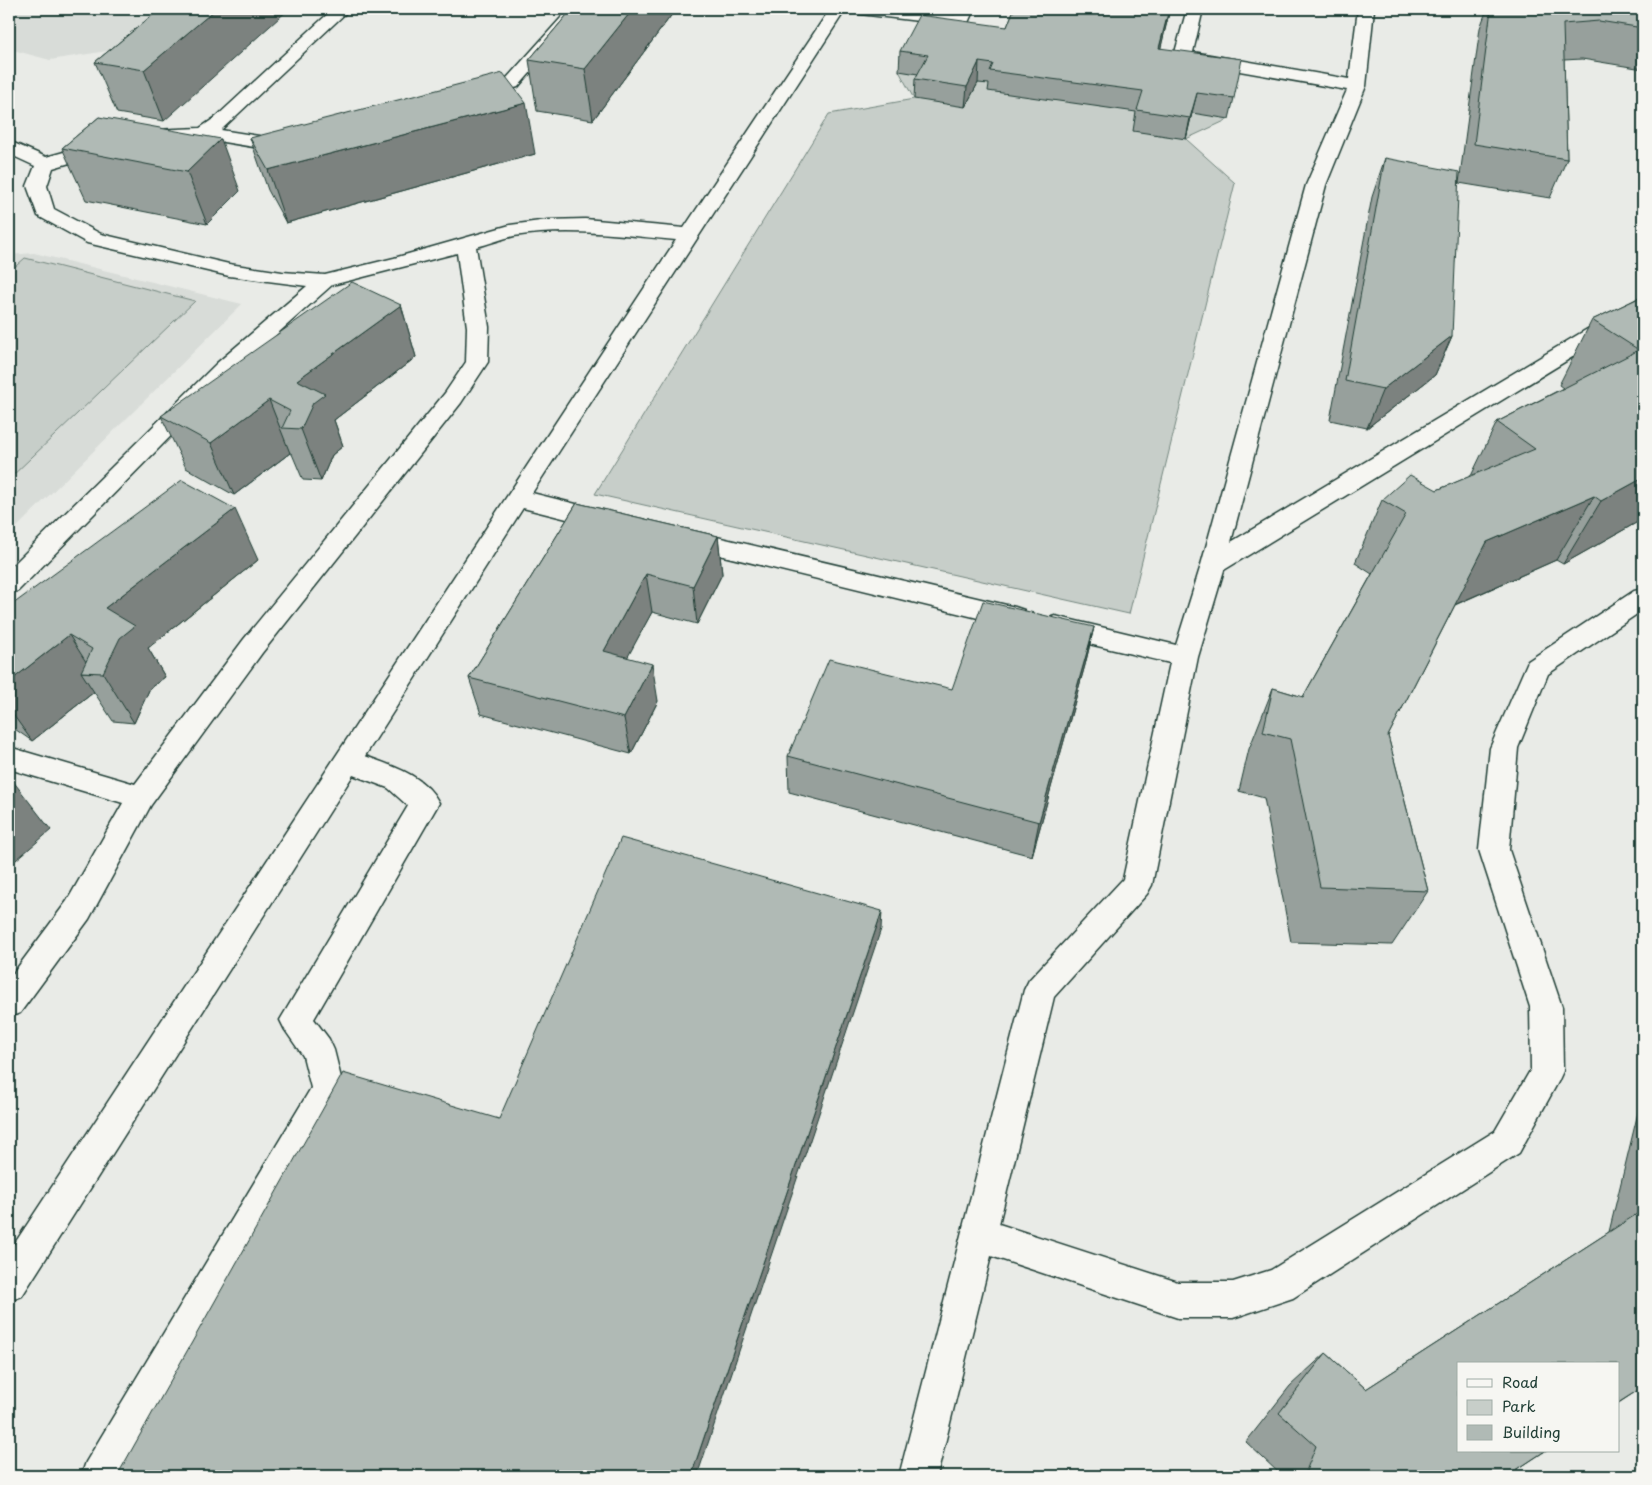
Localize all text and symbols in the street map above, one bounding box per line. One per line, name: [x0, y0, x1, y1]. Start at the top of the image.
legend: [1457, 1362, 1620, 1452]
text: Road: [1502, 1370, 1538, 1393]
text: Park: [1502, 1394, 1536, 1417]
text: Building: [1502, 1420, 1561, 1443]

